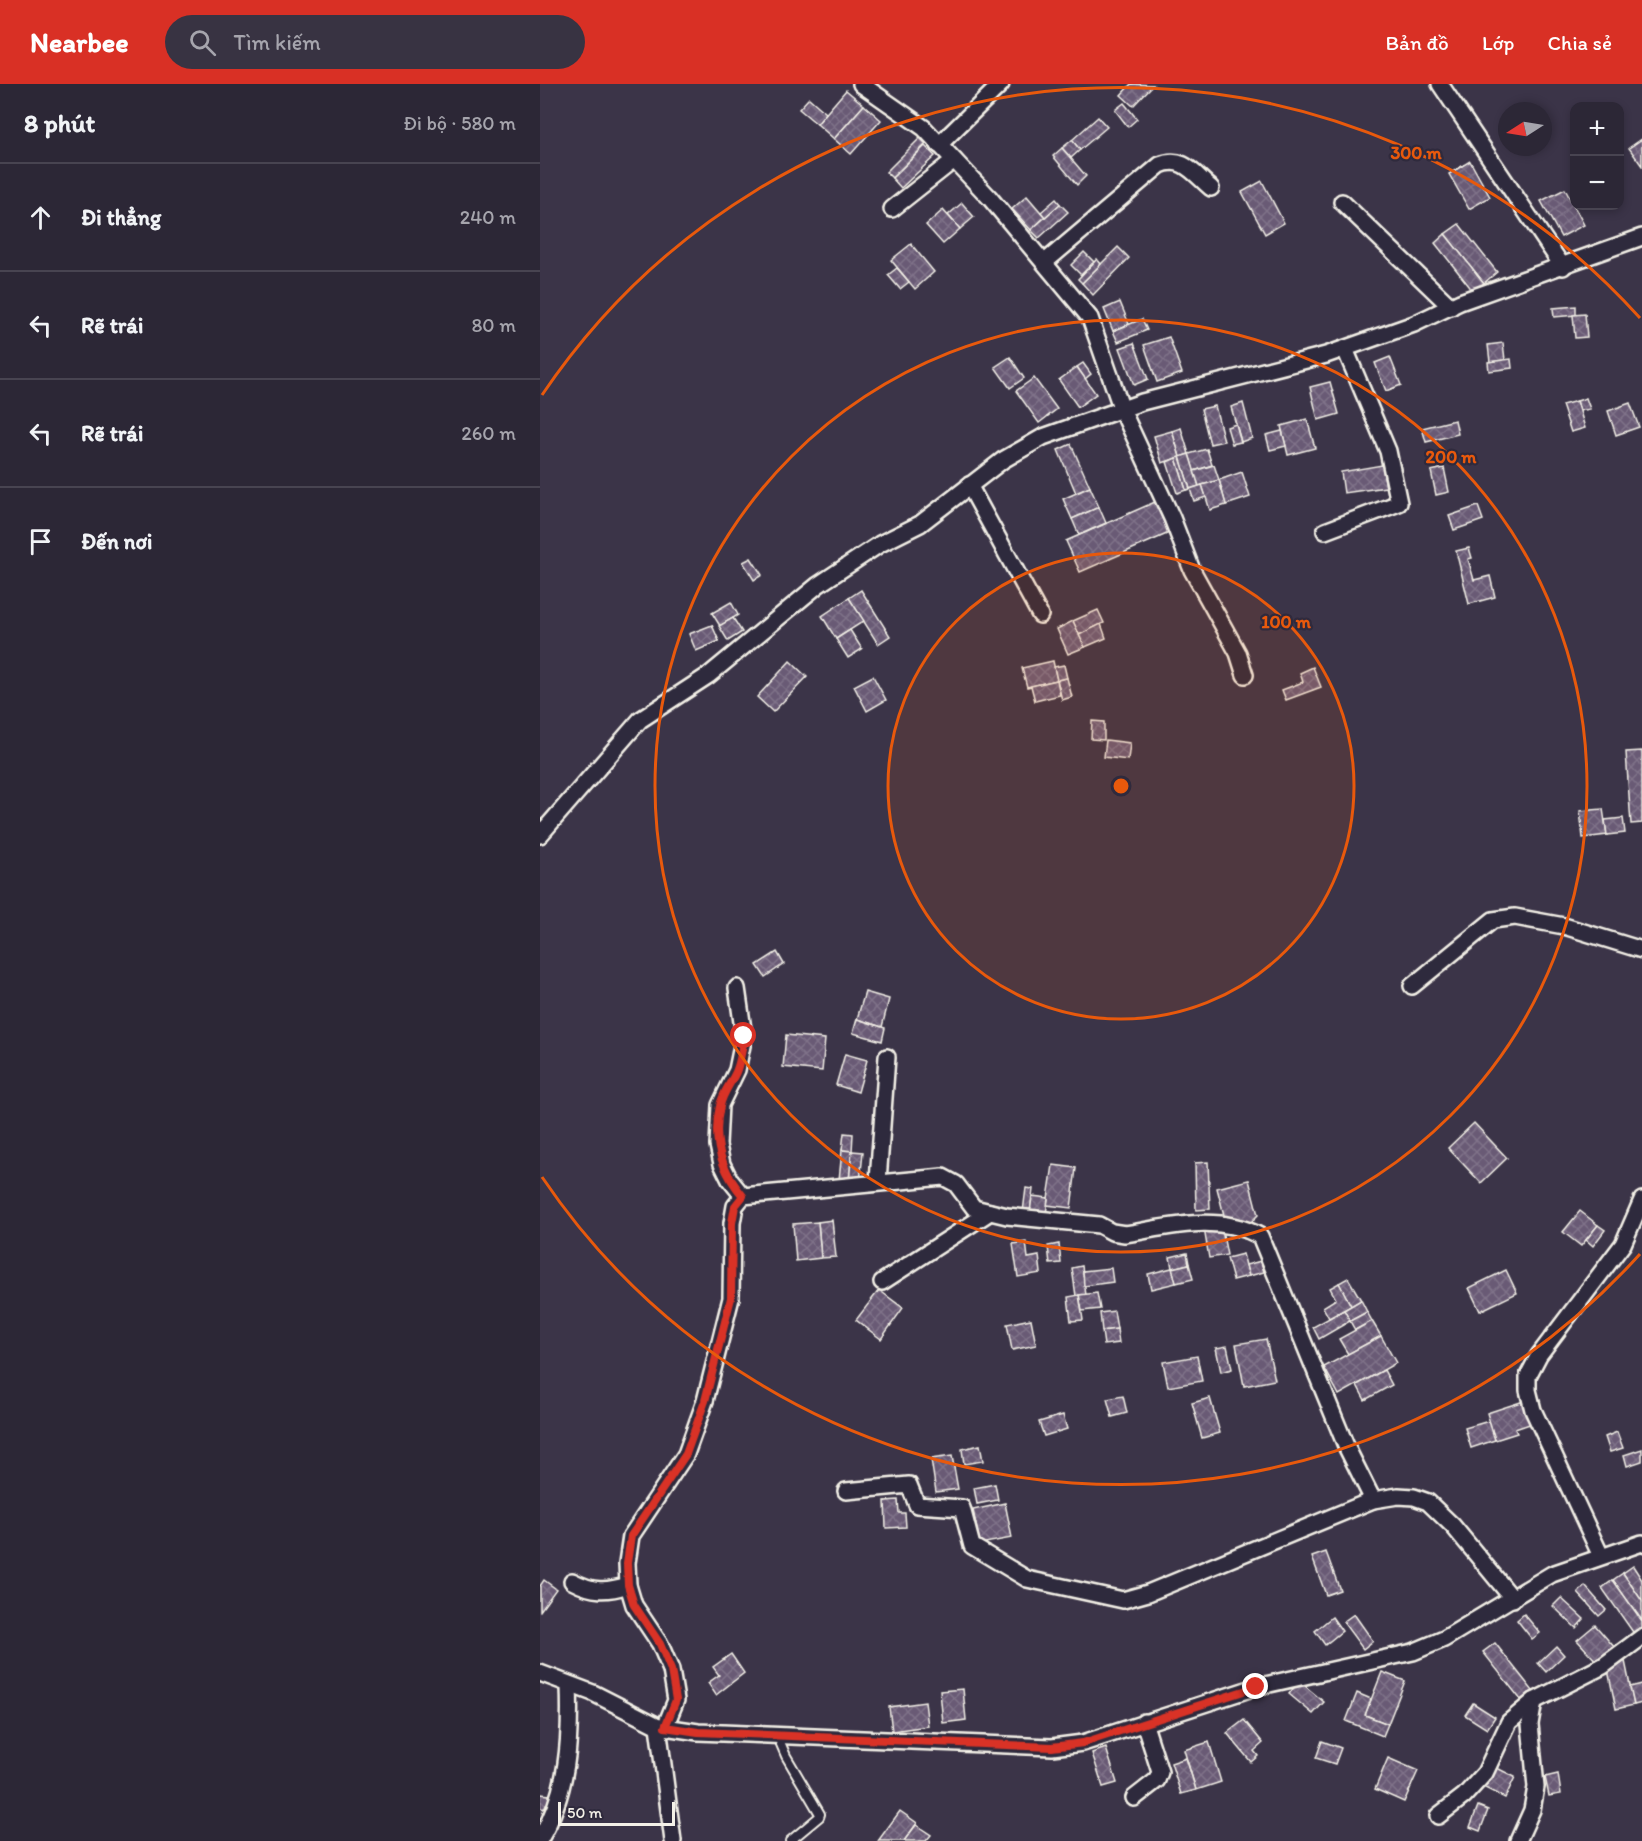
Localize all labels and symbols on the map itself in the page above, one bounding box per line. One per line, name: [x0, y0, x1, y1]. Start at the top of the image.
north arrow: [1498, 102, 1552, 156]
text: 300 m: [1390, 142, 1442, 164]
text: 200 m: [1426, 446, 1477, 468]
text: 100 m: [1261, 611, 1312, 633]
centre of rings: [1111, 776, 1131, 796]
route start: [730, 1022, 756, 1048]
route end: [1242, 1673, 1268, 1699]
scale bar: [558, 1799, 675, 1826]

